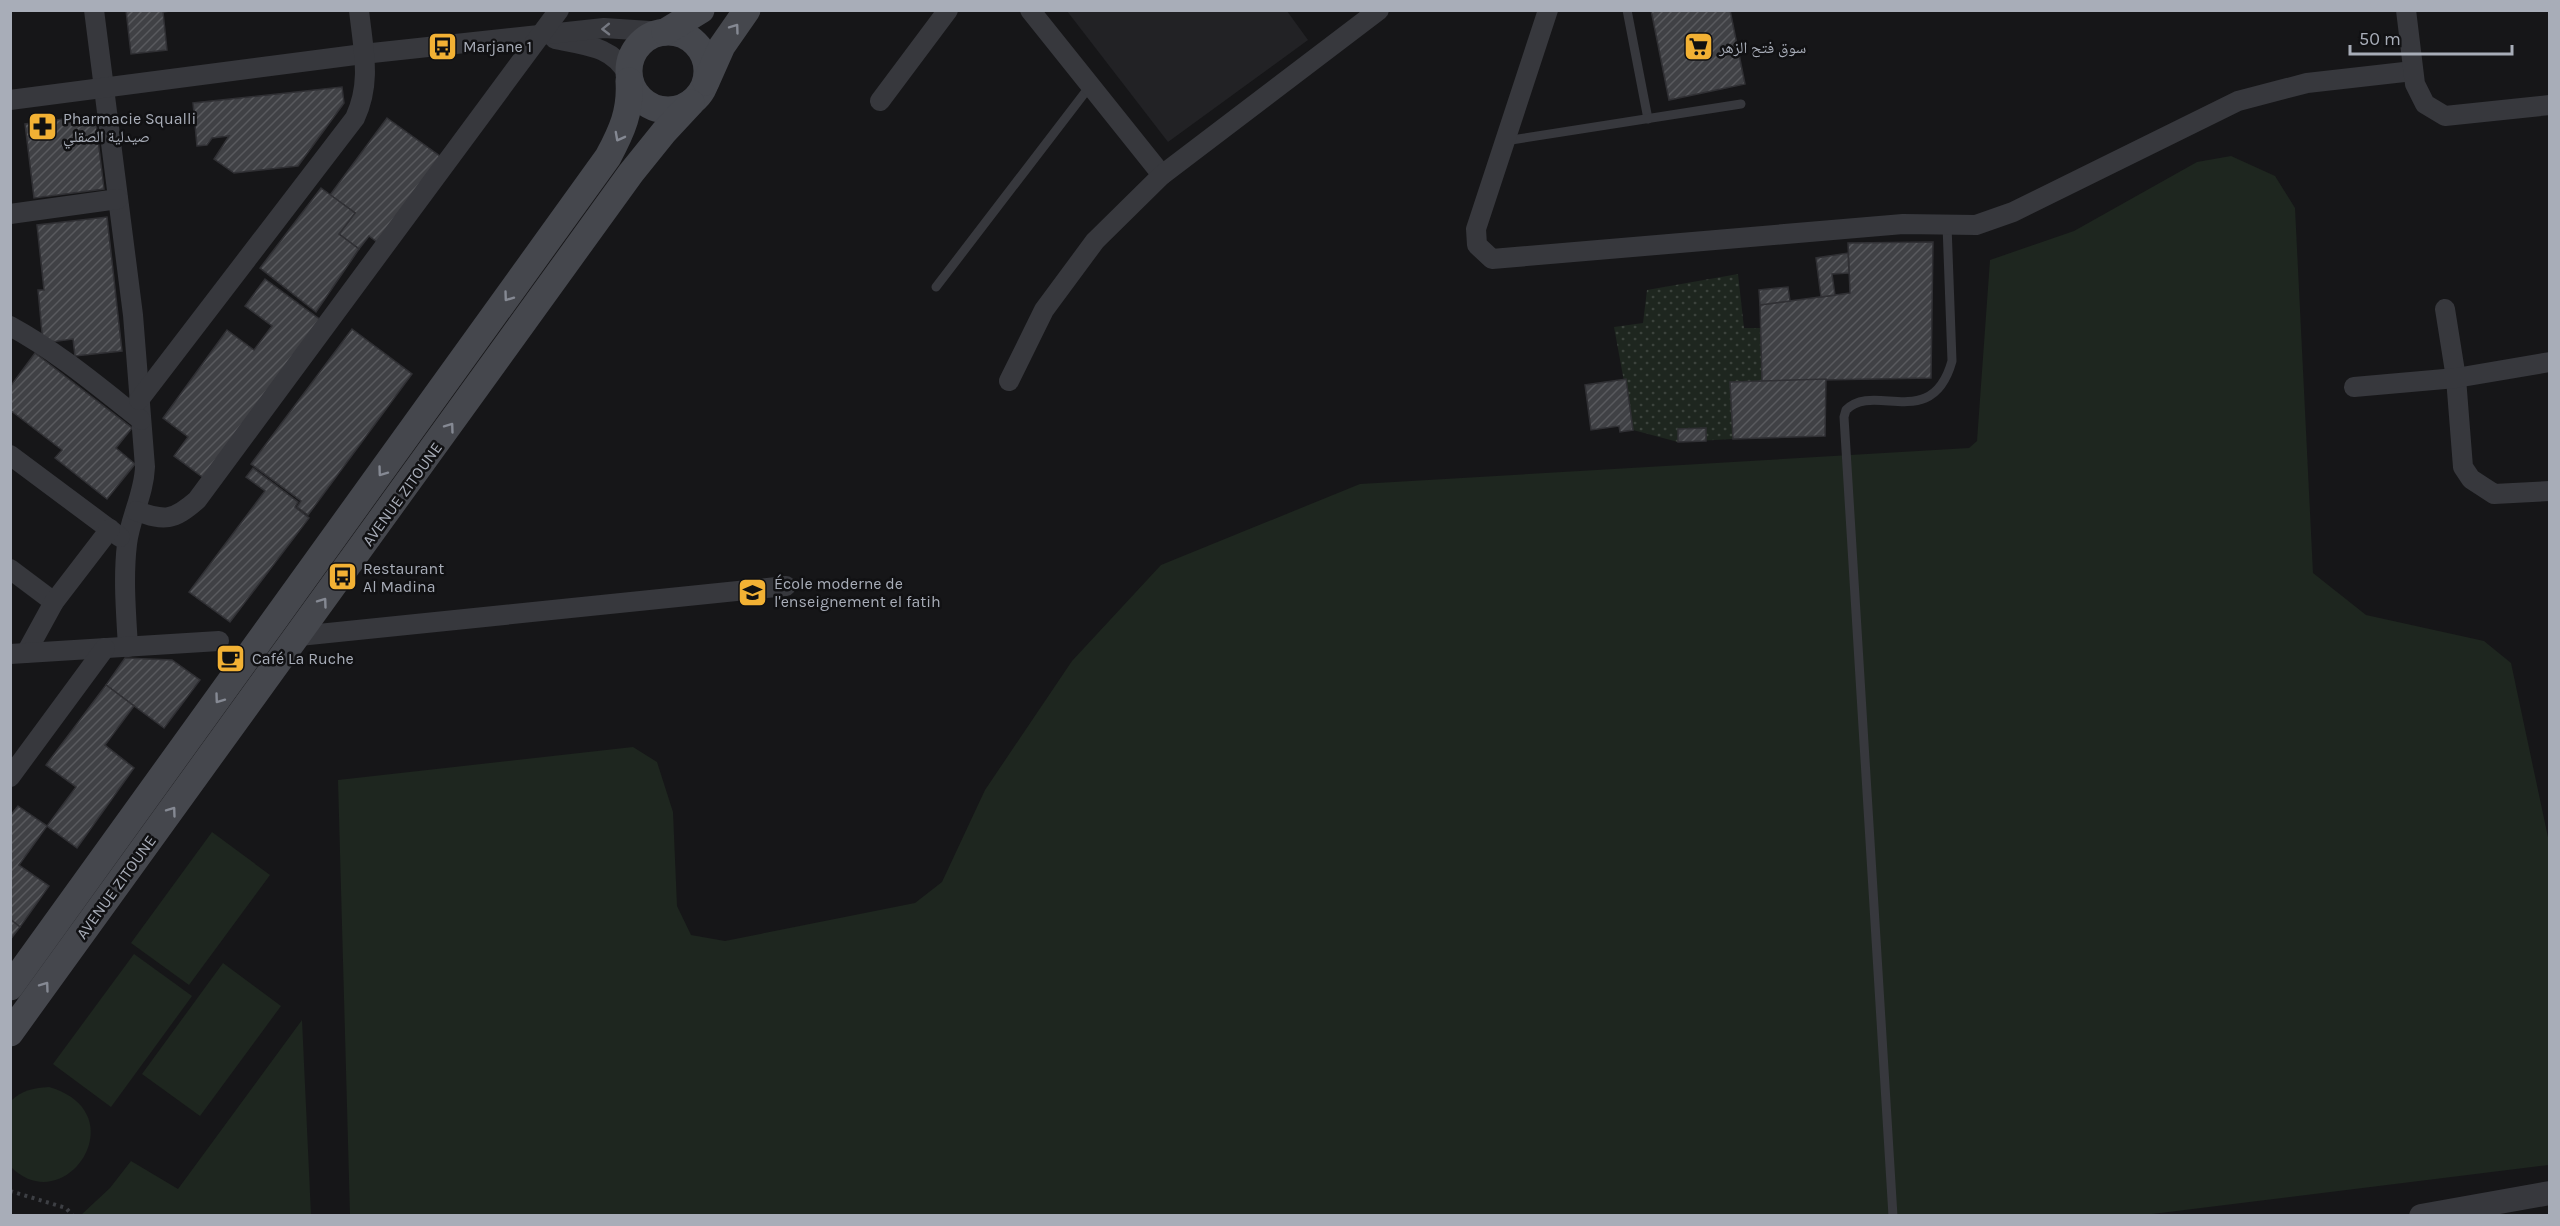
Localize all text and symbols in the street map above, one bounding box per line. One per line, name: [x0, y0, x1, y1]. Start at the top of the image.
scale bar: [2350, 18, 2512, 56]
one-way arrow: [602, 23, 611, 35]
one-way arrow: [728, 23, 739, 34]
text: 50 m: [2359, 28, 2401, 50]
bus stop icon: Marjane 1: [426, 30, 458, 62]
supermarket icon: سوق فتح الزهر: [1682, 31, 1714, 63]
place label: Marjane 1: [463, 37, 532, 56]
place label: سوق فتح الزهر: [1718, 38, 1806, 58]
place label: Pharmacie Squalli صيدلية الصقلي: [63, 109, 196, 149]
pharmacy icon: Pharmacie Squalli صيدلية الصقلي: [26, 111, 58, 143]
one-way arrow: [615, 131, 626, 141]
one-way arrow: [504, 290, 515, 301]
one-way arrow: [442, 422, 453, 433]
street label: AVENUE ZITOUNE: [358, 438, 446, 550]
one-way arrow: [378, 466, 389, 477]
place label: Restaurant Al Madina: [363, 559, 444, 596]
bus stop icon: Restaurant Al Madina: [326, 561, 358, 593]
place label: École moderne de l'enseignement el fatih: [774, 574, 941, 611]
school or university icon: École moderne de l'enseignement el fatih: [737, 576, 769, 608]
one-way arrow: [316, 598, 327, 609]
cafe icon: Café La Ruche: [215, 642, 247, 674]
place label: Café La Ruche: [252, 649, 354, 668]
one-way arrow: [215, 692, 226, 703]
one-way arrow: [165, 806, 176, 817]
street label: AVENUE ZITOUNE: [72, 831, 160, 943]
one-way arrow: [38, 981, 49, 992]

